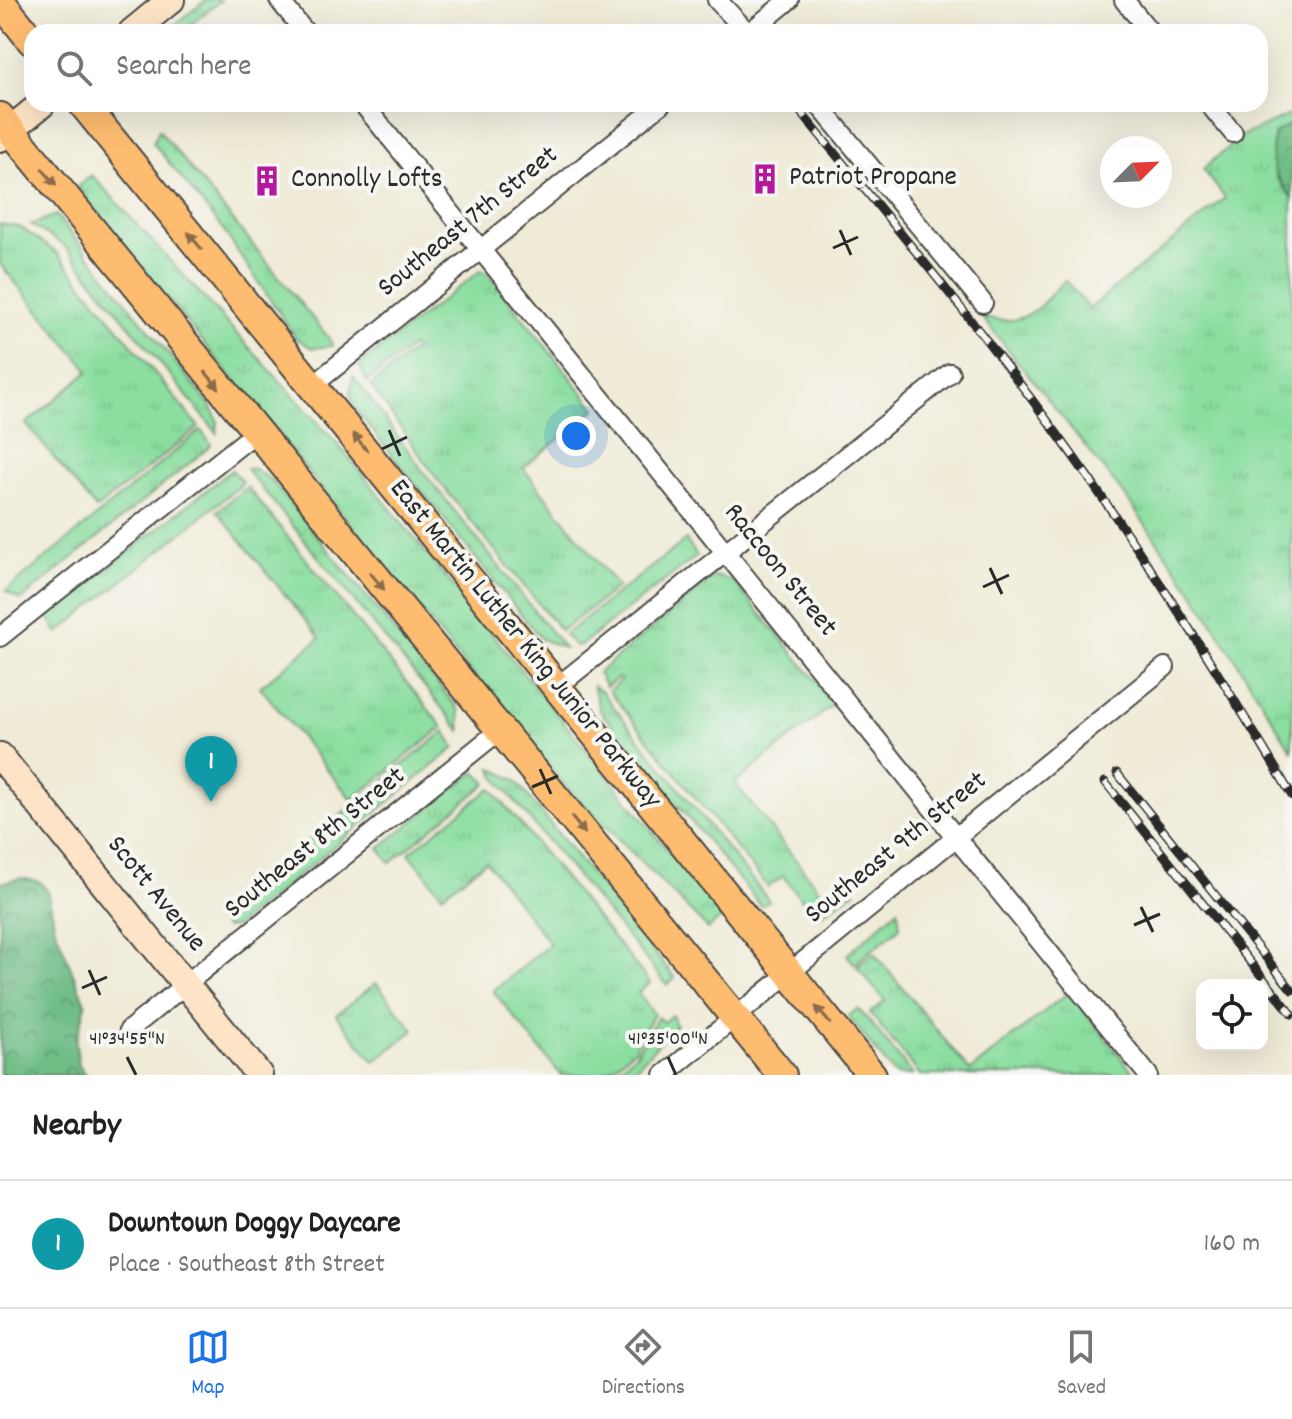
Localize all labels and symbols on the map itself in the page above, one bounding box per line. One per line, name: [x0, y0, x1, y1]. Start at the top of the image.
north arrow: [1100, 136, 1172, 208]
street label: Southeast 7th Street: [370, 137, 568, 309]
place label: Patriot Propane: [789, 159, 957, 199]
place label: Connolly Lofts: [291, 161, 443, 201]
building icon: Patriot Propane: [748, 162, 782, 196]
building icon: Connolly Lofts: [250, 164, 284, 198]
one-way arrow: [40, 167, 57, 187]
one-way arrow: [188, 231, 204, 251]
one-way arrow: [203, 370, 220, 390]
your location: [556, 416, 596, 456]
one-way arrow: [352, 432, 369, 452]
street label: East Martin Luther King Junior Parkway: [378, 471, 670, 819]
street label: Raccoon Street: [713, 496, 845, 646]
one-way arrow: [368, 571, 385, 591]
pin: 1: [185, 736, 237, 802]
street label: Southeast 8th Street: [217, 758, 415, 930]
street label: Southeast 9th Street: [797, 763, 997, 935]
one-way arrow: [569, 815, 586, 835]
street label: Scott Avenue: [95, 828, 215, 962]
one-way arrow: [815, 1005, 832, 1025]
text: 41°34'55"N: [89, 1026, 165, 1054]
text: 41°35'00"N: [628, 1026, 708, 1054]

